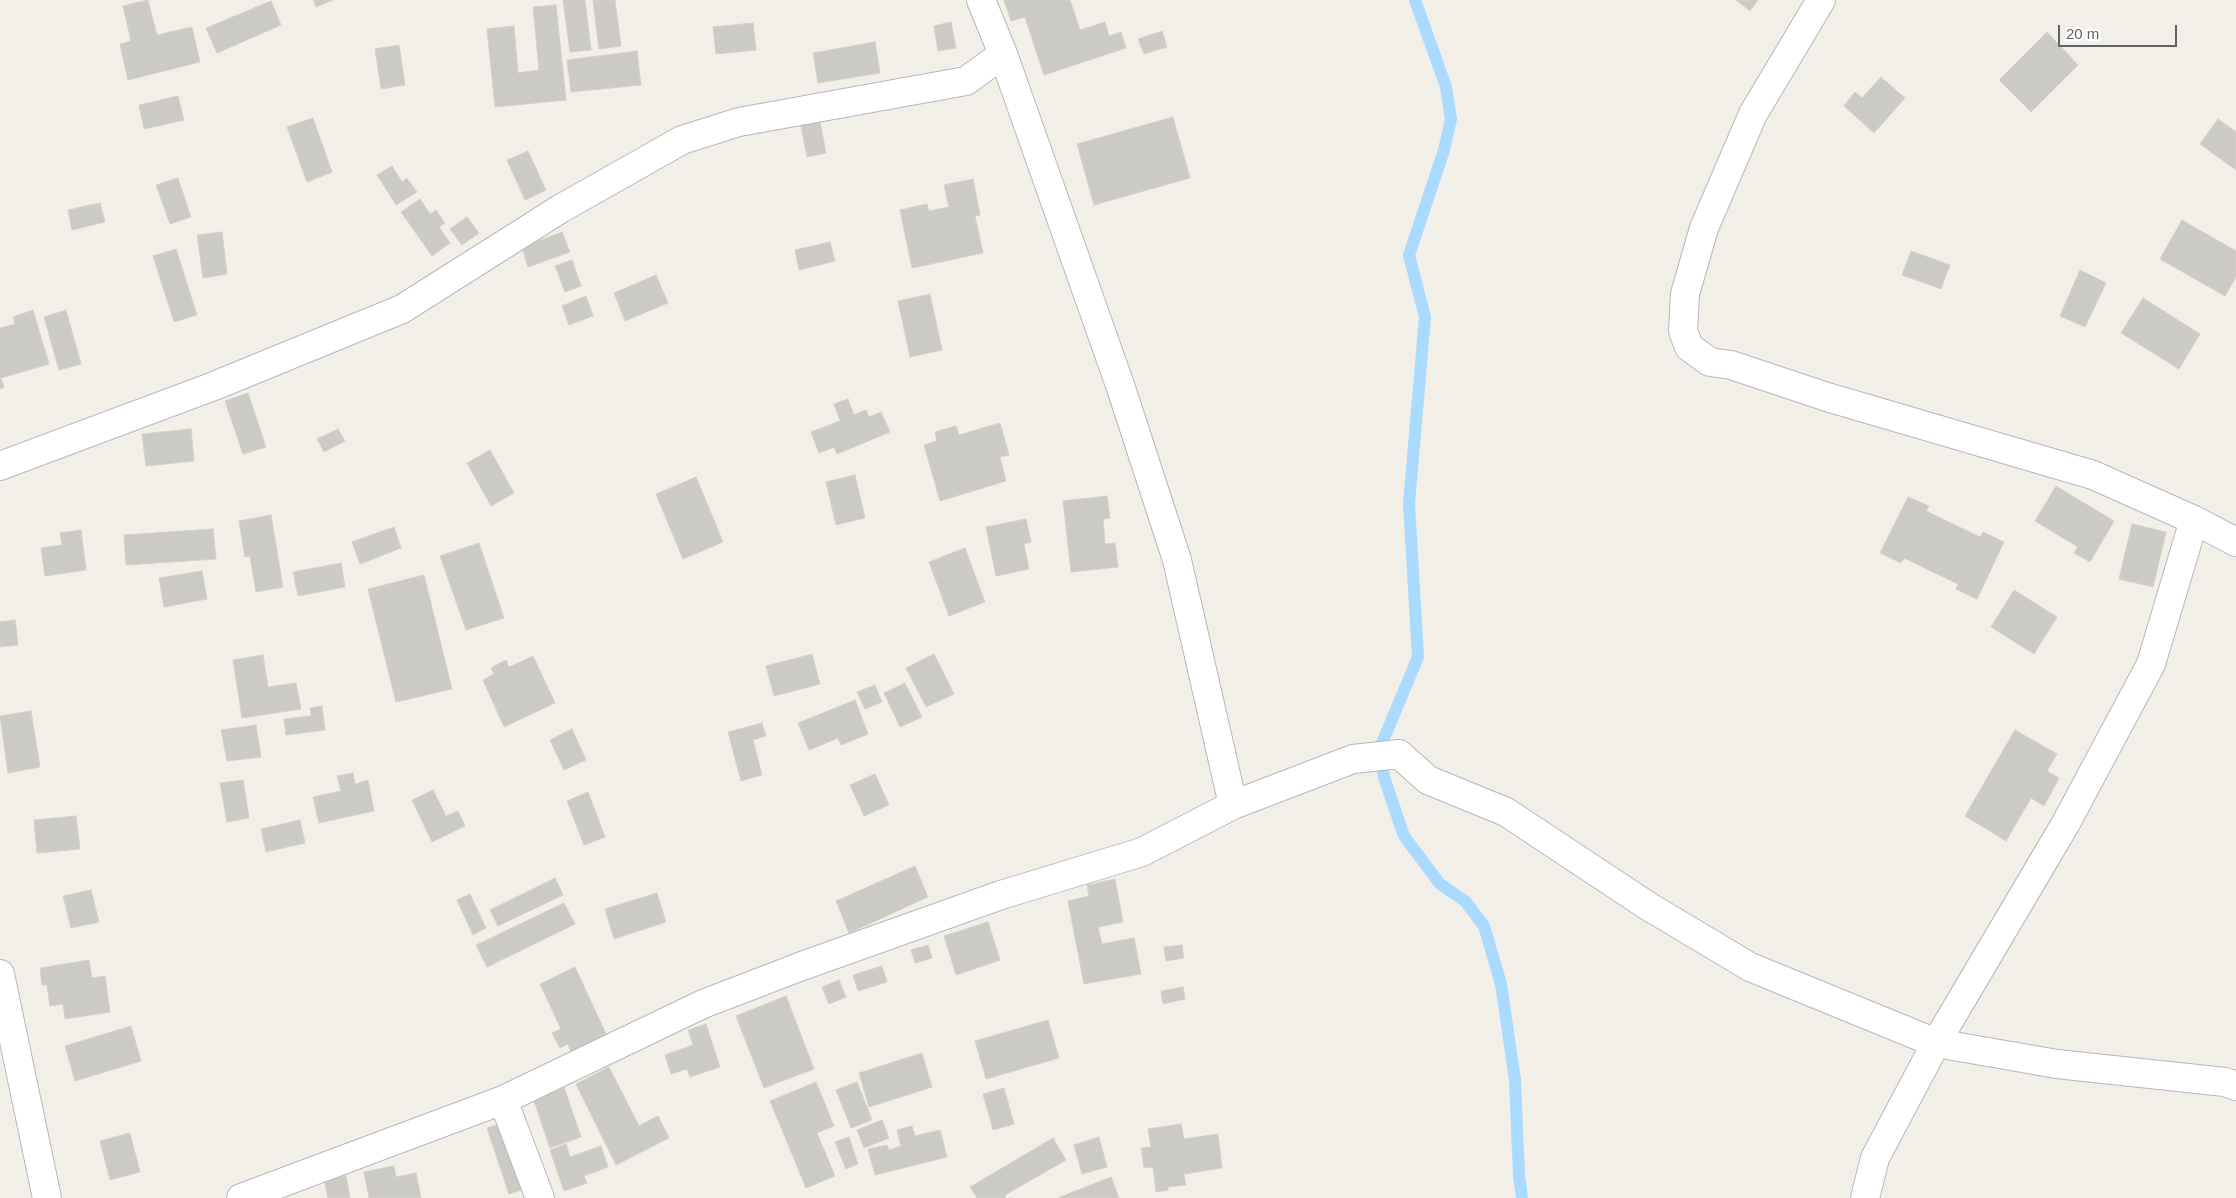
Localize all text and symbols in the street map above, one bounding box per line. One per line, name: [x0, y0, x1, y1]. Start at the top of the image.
scale bar: [2061, 15, 2180, 47]
text: 20 m: [2066, 25, 2099, 42]

